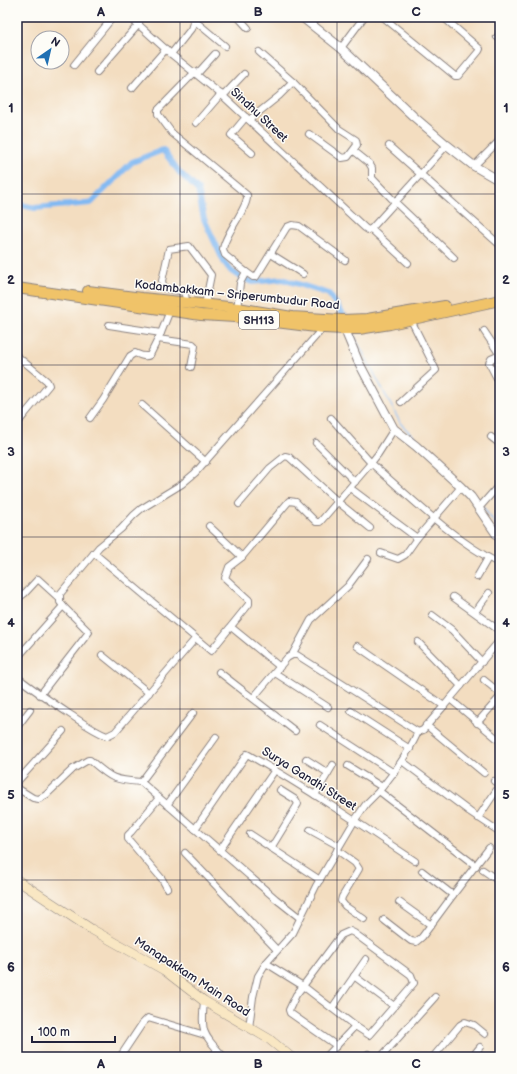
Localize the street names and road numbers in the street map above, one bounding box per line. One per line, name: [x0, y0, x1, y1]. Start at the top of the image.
street label: Sindhu Street: [227, 85, 291, 146]
street label: Kodambakkam – Sriperumbudur Road: [134, 277, 340, 313]
road number: SH113: [239, 311, 279, 329]
street label: Surya Gandhi Street: [259, 744, 359, 814]
street label: Manapakkam Main Road: [131, 934, 253, 1020]

